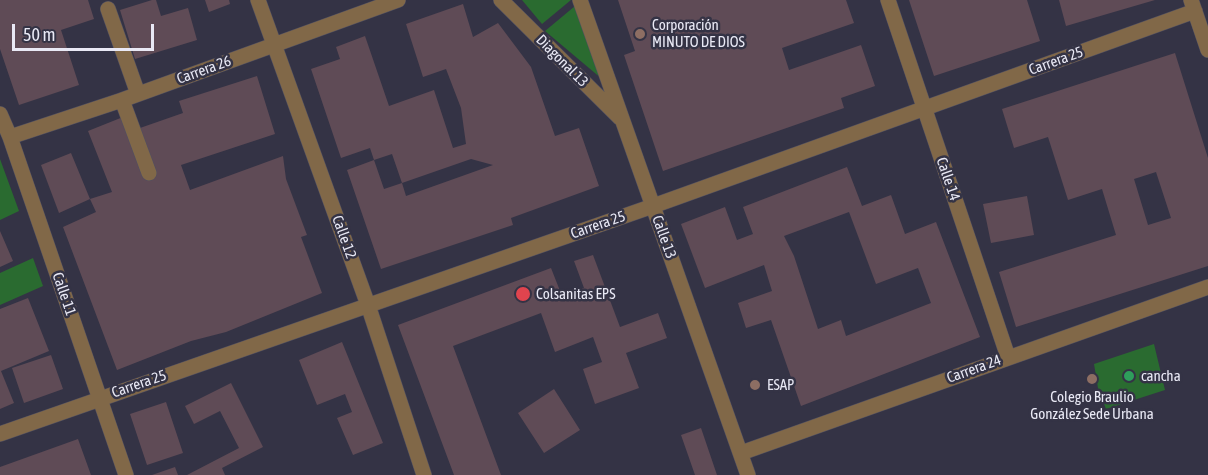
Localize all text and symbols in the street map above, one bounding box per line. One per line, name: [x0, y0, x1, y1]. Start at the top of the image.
scale bar: [15, 12, 158, 50]
place label: Corporación MINUTO DE DIOS: [652, 16, 745, 51]
text: 50 m: [23, 24, 55, 45]
marker: Corporación MINUTO DE DIOS: [633, 27, 647, 41]
street label: Diagonal 13: [532, 31, 592, 91]
street label: Carrera 25: [1026, 43, 1086, 79]
street label: Carrera 26: [174, 52, 234, 88]
street label: Calle 14: [932, 155, 964, 203]
street label: Carrera 25: [568, 207, 628, 243]
street label: Calle 12: [328, 213, 360, 261]
street label: Calle 13: [648, 213, 680, 261]
street label: Calle 11: [48, 270, 80, 318]
marker: Colsanitas EPS: [514, 285, 532, 303]
place label: Colsanitas EPS: [536, 285, 615, 303]
street label: Carrera 24: [944, 351, 1004, 387]
street label: Carrera 25: [109, 366, 169, 402]
place label: cancha: [1141, 367, 1181, 385]
marker: cancha: [1122, 369, 1136, 383]
marker: Colegio Braulio González Sede Urbana: [1085, 372, 1099, 386]
place label: ESAP: [767, 376, 794, 394]
marker: ESAP: [748, 378, 762, 392]
place label: Colegio Braulio González Sede Urbana: [1030, 388, 1154, 423]

